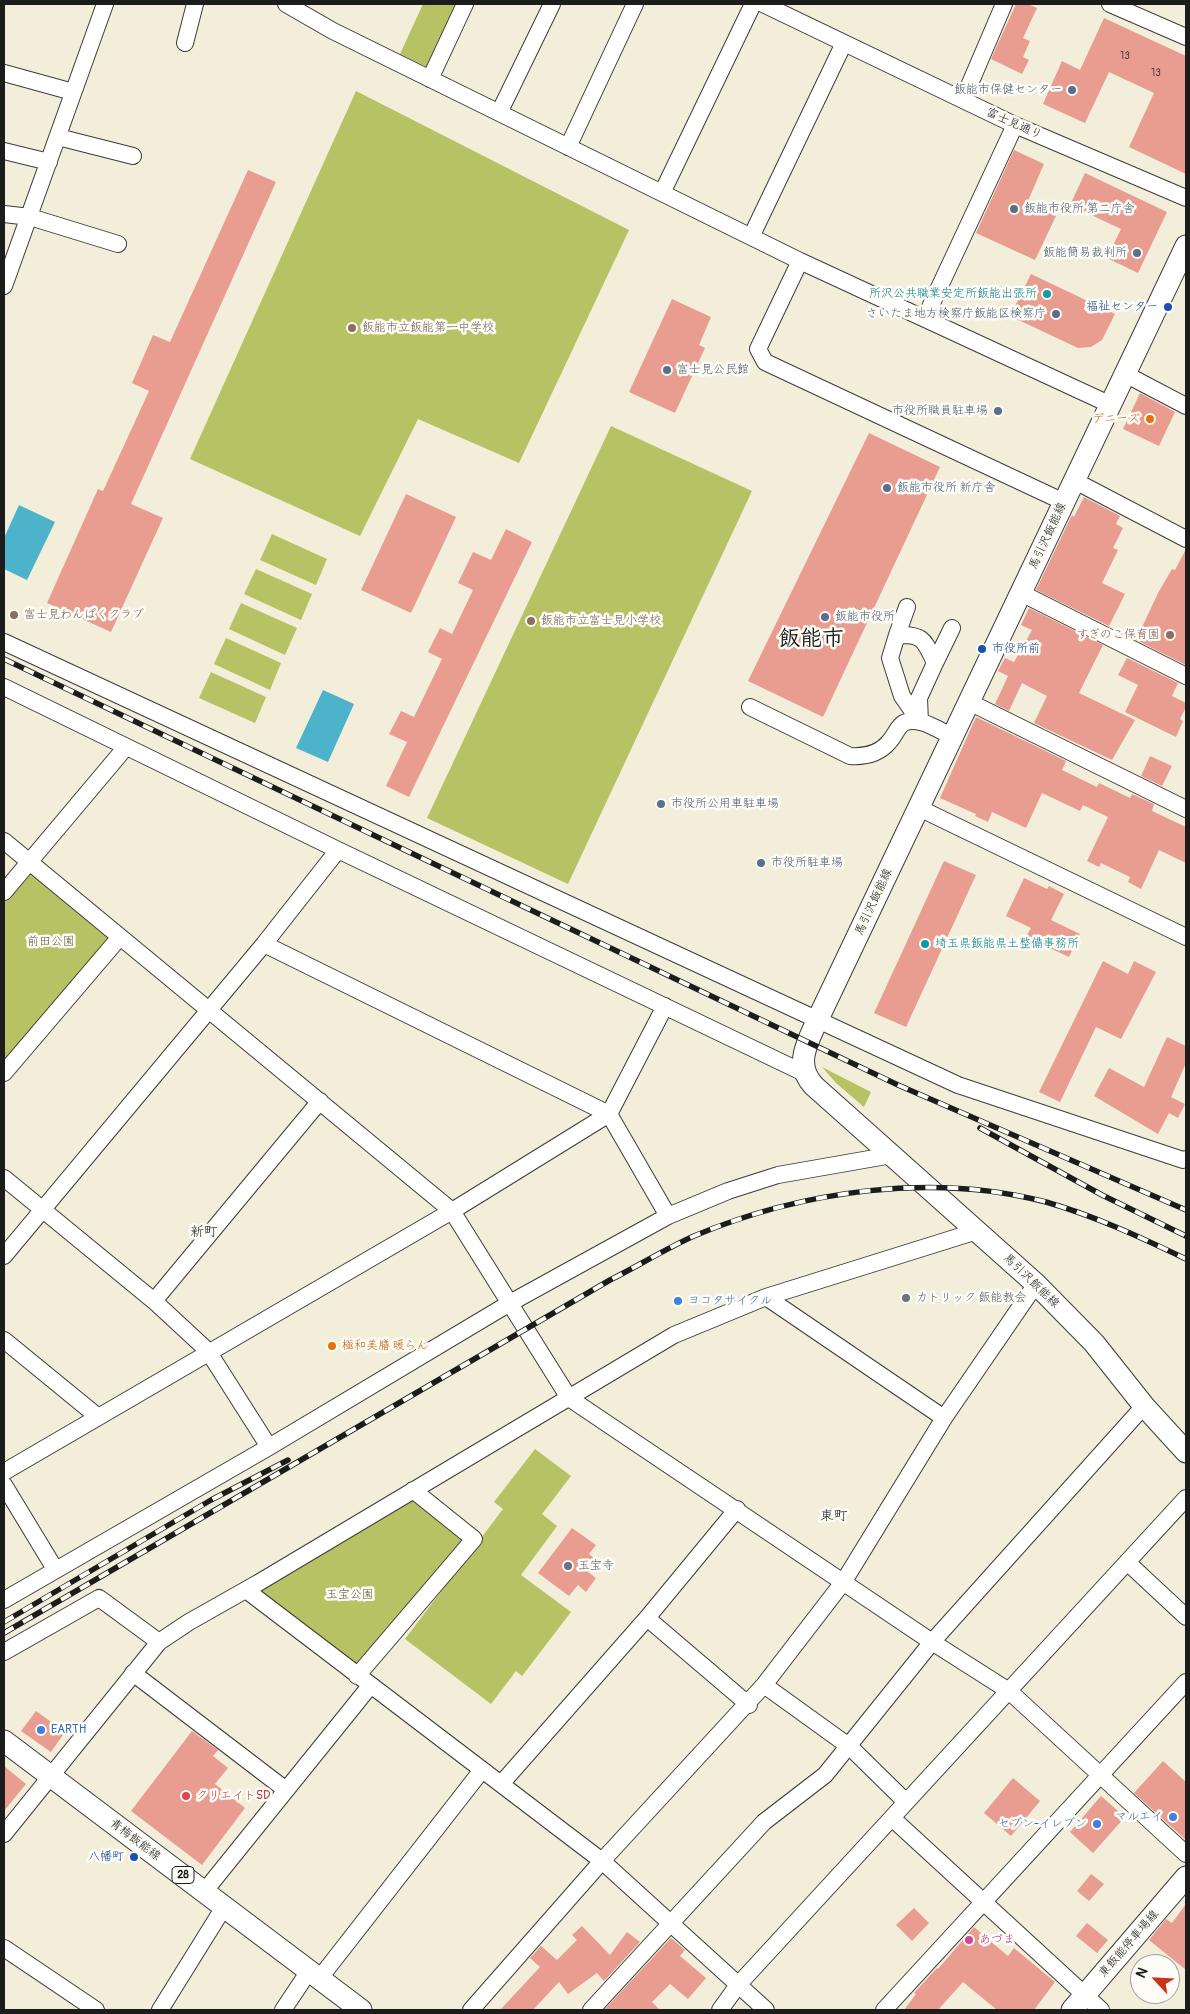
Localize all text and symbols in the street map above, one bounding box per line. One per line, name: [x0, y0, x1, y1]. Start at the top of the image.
house number: 13: [1120, 50, 1130, 62]
house number: 13: [1151, 67, 1161, 79]
place label: 飯能市保健センター: [954, 83, 1062, 97]
marker: 飯能市保健センター: [1066, 84, 1078, 96]
street label: 富士見通り: [984, 105, 1044, 143]
place label: 飯能市役所 第二庁舎: [1024, 202, 1135, 216]
marker: 飯能市役所 第二庁舎: [1008, 203, 1020, 215]
place label: 飯能簡易裁判所: [1043, 246, 1127, 260]
marker: 飯能簡易裁判所: [1131, 247, 1143, 259]
place label: 所沢公共職業安定所飯能出張所: [869, 287, 1037, 301]
marker: 所沢公共職業安定所飯能出張所: [1041, 288, 1053, 300]
place label: 福祉センター: [1086, 300, 1158, 314]
marker: 福祉センター: [1162, 301, 1174, 313]
place label: さいたま地方検察庁飯能区検察庁: [866, 307, 1046, 321]
marker: さいたま地方検察庁飯能区検察庁: [1050, 308, 1062, 320]
place label: 飯能市立飯能第一中学校: [362, 321, 494, 335]
marker: 飯能市立飯能第一中学校: [346, 322, 358, 334]
place label: 富士見公民館: [677, 363, 749, 377]
marker: 富士見公民館: [661, 364, 673, 376]
place label: 市役所職員駐車場: [892, 404, 988, 418]
marker: 市役所職員駐車場: [992, 405, 1004, 417]
place label: デニーズ: [1092, 412, 1140, 426]
marker: デニーズ: [1144, 413, 1156, 425]
place label: 飯能市役所 新庁舎: [897, 481, 996, 495]
marker: 飯能市役所 新庁舎: [881, 482, 893, 494]
street label: 馬引沢飯能線: [1026, 500, 1070, 572]
place label: 富士見わんぱくクラブ: [24, 608, 144, 622]
marker: 富士見わんぱくクラブ: [8, 609, 20, 621]
place label: 飯能市役所: [835, 610, 895, 624]
marker: 飯能市役所: [819, 611, 831, 623]
place label: 飯能市立富士見小学校: [541, 614, 661, 628]
marker: 飯能市立富士見小学校: [525, 615, 537, 627]
district label: 飯能市: [778, 626, 844, 652]
place label: すぎのこ保育園: [1076, 628, 1160, 642]
marker: すぎのこ保育園: [1164, 629, 1176, 641]
place label: 市役所前: [992, 642, 1040, 656]
marker: 市役所前: [976, 643, 988, 655]
place label: 市役所公用車駐車場: [671, 797, 779, 811]
marker: 市役所公用車駐車場: [655, 798, 667, 810]
place label: 市役所駐車場: [771, 856, 843, 870]
marker: 市役所駐車場: [755, 857, 767, 869]
street label: 馬引沢飯能線: [852, 866, 896, 938]
park label: 前田公園: [27, 935, 75, 949]
place label: 埼玉県飯能県土整備事務所: [935, 937, 1079, 951]
marker: 埼玉県飯能県土整備事務所: [919, 938, 931, 950]
district label: 新町: [190, 1224, 218, 1240]
street label: 馬引沢飯能線: [1000, 1251, 1062, 1311]
place label: カトリック 飯能教会: [916, 1291, 1027, 1305]
marker: カトリック 飯能教会: [900, 1292, 912, 1304]
place label: ヨコタサイクル: [688, 1294, 772, 1308]
marker: ヨコタサイクル: [672, 1295, 684, 1307]
place label: 極和美膳 暖らん: [342, 1339, 429, 1353]
marker: 極和美膳 暖らん: [326, 1340, 338, 1352]
district label: 東町: [820, 1508, 848, 1524]
place label: 玉宝寺: [578, 1559, 614, 1573]
marker: 玉宝寺: [562, 1560, 574, 1572]
park label: 玉宝公園: [326, 1588, 374, 1602]
place label: EARTH: [51, 1723, 86, 1737]
marker: EARTH: [35, 1724, 47, 1736]
place label: クリエイトSD: [196, 1789, 271, 1803]
marker: クリエイトSD: [180, 1790, 192, 1802]
place label: マルエイ: [1115, 1810, 1163, 1824]
marker: マルエイ: [1167, 1811, 1179, 1823]
street label: 青梅飯能線: [107, 1816, 163, 1864]
place label: セブン-イレブン: [998, 1817, 1087, 1831]
marker: セブン-イレブン: [1091, 1818, 1103, 1830]
place label: 八幡町: [88, 1850, 124, 1864]
marker: 八幡町: [128, 1851, 140, 1863]
road number: 28: [172, 1866, 194, 1884]
street label: 東飯能停車場線: [1096, 1908, 1162, 1980]
place label: あづま: [979, 1933, 1015, 1947]
marker: あづま: [963, 1934, 975, 1946]
north arrow: [1130, 1954, 1180, 2004]
text: N: [1132, 1965, 1152, 1981]

